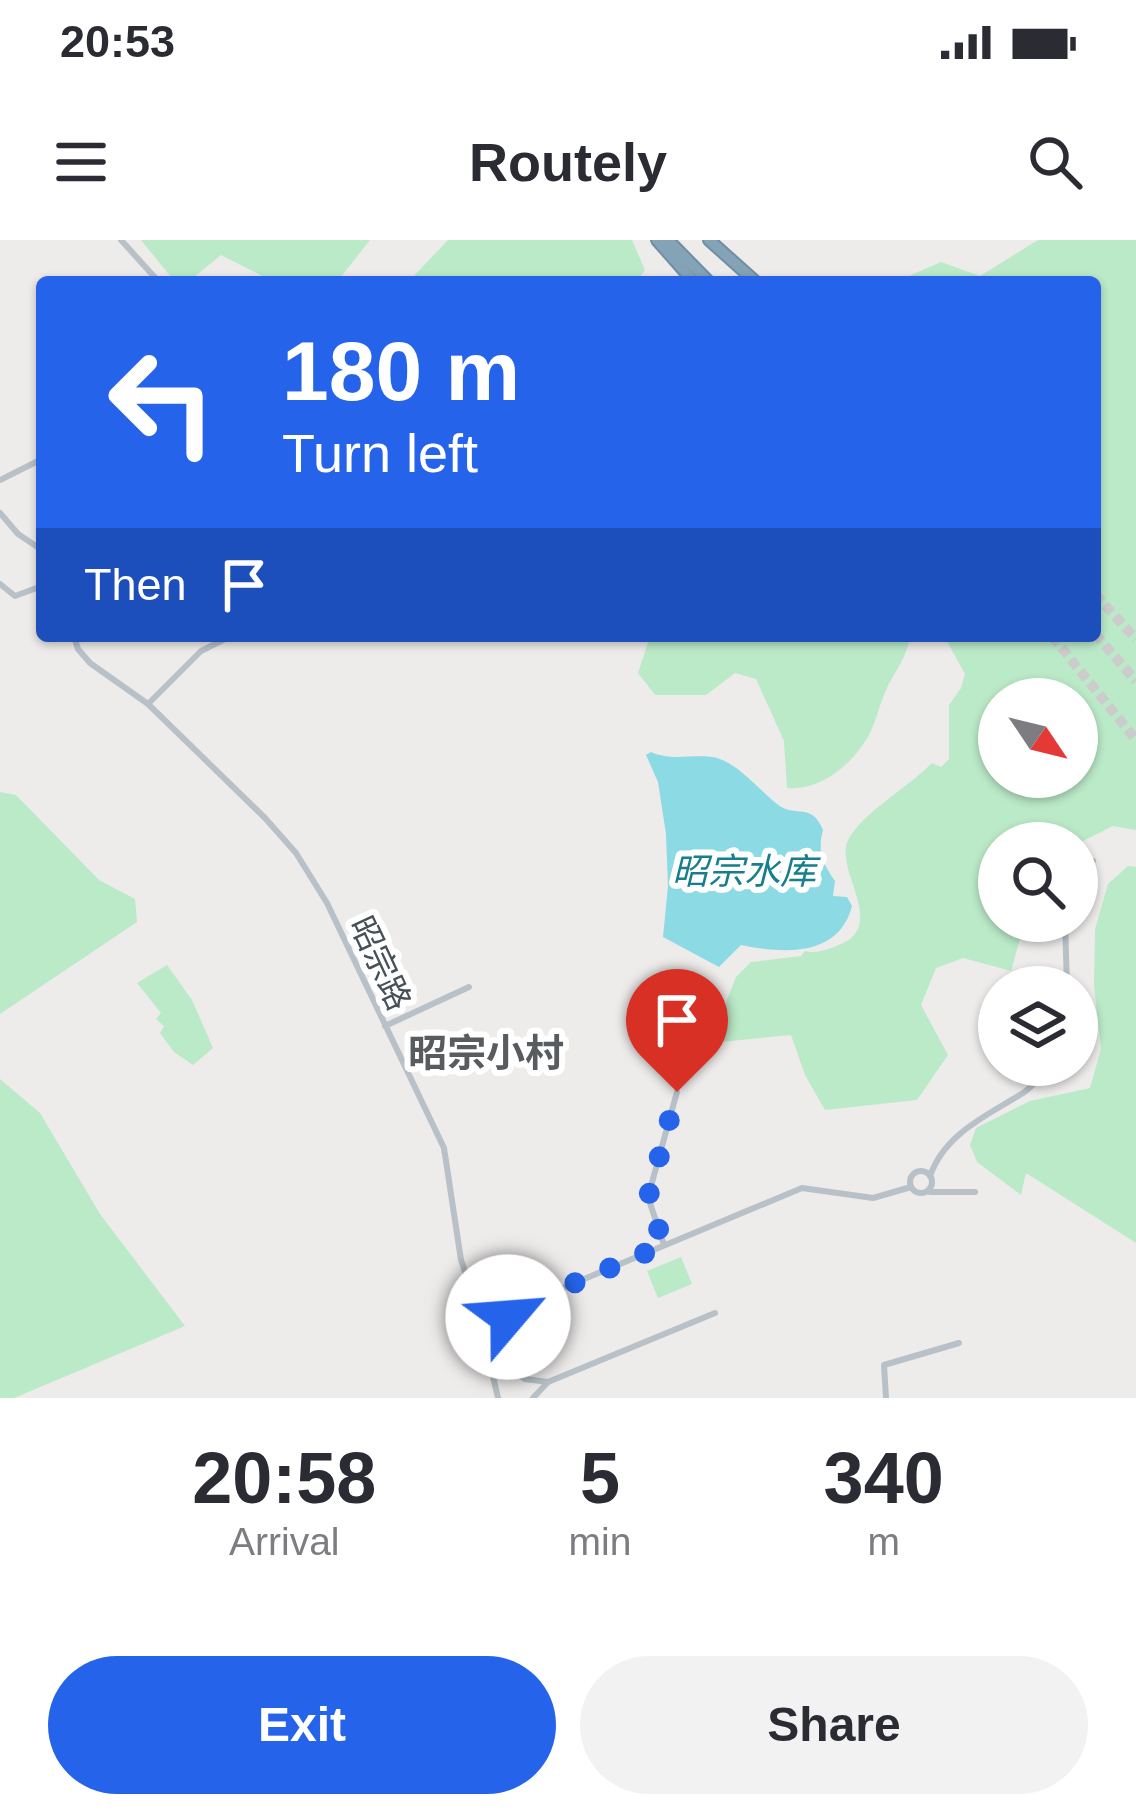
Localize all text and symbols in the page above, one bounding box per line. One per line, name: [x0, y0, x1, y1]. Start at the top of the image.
text: 20:53: [60, 16, 175, 67]
icon: menu: [48, 129, 114, 195]
icon: search: [1022, 129, 1088, 195]
text: Routely: [469, 132, 667, 192]
icon: left: [84, 324, 240, 480]
text: 180 m: [282, 324, 520, 418]
text: Turn left: [282, 423, 478, 483]
icon: arrive: [211, 552, 277, 618]
text: Then: [84, 559, 187, 610]
north arrow: [978, 678, 1098, 798]
map controls: [978, 678, 1098, 1086]
button: search: [978, 822, 1098, 942]
water label: 昭宗水库: [672, 851, 821, 892]
street label: 昭宗路: [343, 911, 418, 1016]
button: layers: [978, 966, 1098, 1086]
pin: [626, 969, 728, 1092]
icon: arrive: [644, 987, 710, 1053]
district label: 昭宗小村: [408, 1032, 564, 1075]
position arrow: [445, 1254, 571, 1380]
text: 20:58: [192, 1438, 376, 1518]
text: 5: [580, 1438, 620, 1518]
text: 340: [824, 1438, 944, 1518]
text: Arrival: [229, 1520, 340, 1563]
text: min: [569, 1520, 631, 1563]
text: m: [867, 1520, 900, 1563]
button: Exit: [48, 1656, 556, 1794]
button: Share: [580, 1656, 1088, 1794]

